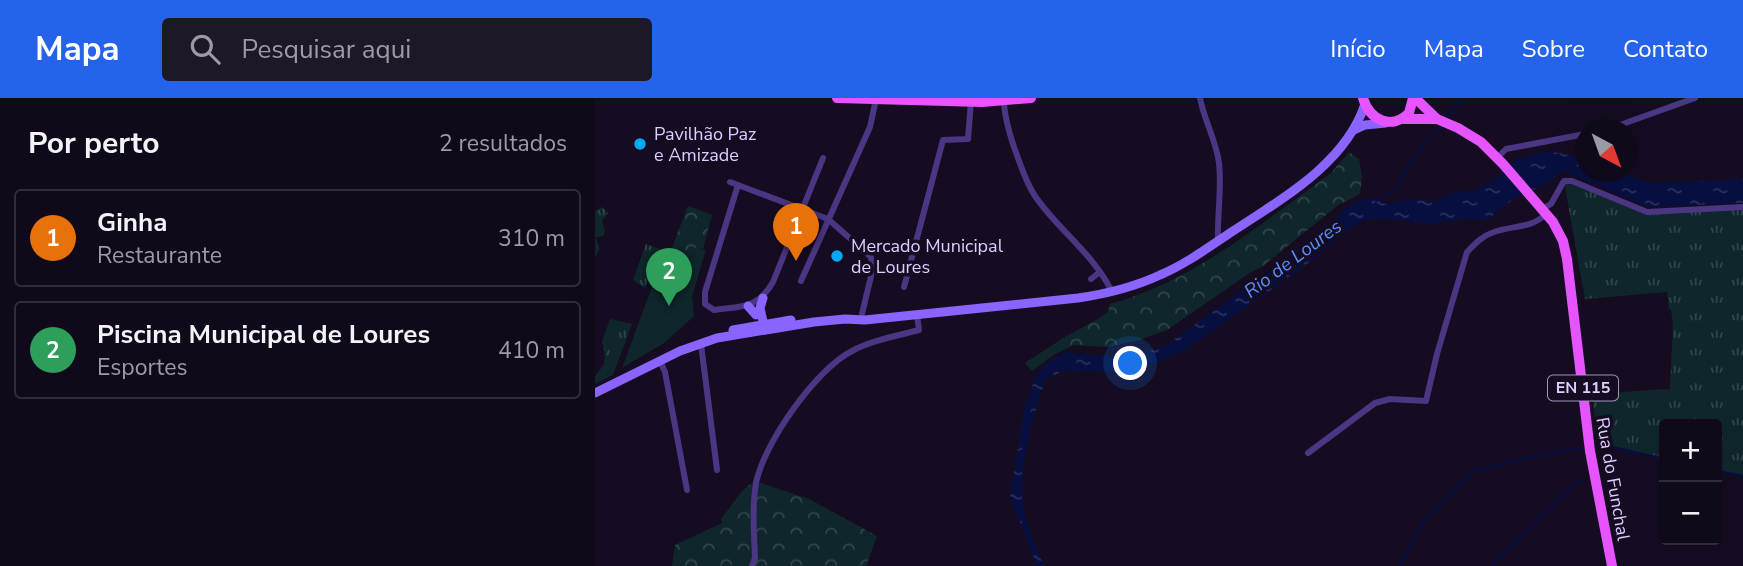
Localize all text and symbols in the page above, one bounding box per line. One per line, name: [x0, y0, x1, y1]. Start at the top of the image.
search box: [162, 18, 652, 81]
text: Mapa: [35, 27, 120, 72]
icon: search: [186, 30, 224, 68]
text: Pesquisar aqui: [242, 32, 411, 67]
text: Início: [1330, 33, 1386, 65]
text: Mapa: [1424, 33, 1484, 65]
text: Sobre: [1522, 33, 1585, 65]
text: Contato: [1623, 33, 1708, 65]
north arrow: [1575, 119, 1638, 182]
place label: Pavilhão Paz e Amizade: [654, 122, 756, 167]
text: Por perto: [28, 123, 159, 164]
text: 2 resultados: [439, 128, 567, 159]
marker: Pavilhão Paz e Amizade: [632, 136, 648, 152]
pin: 1: [773, 203, 819, 261]
text: Ginha: [97, 205, 167, 240]
water label: Rio de Loures: [1239, 214, 1347, 304]
text: 1: [46, 223, 60, 254]
text: 310 m: [498, 223, 565, 254]
place label: Mercado Municipal de Loures: [851, 234, 1004, 279]
text: Restaurante: [97, 240, 222, 271]
pin: 2: [646, 248, 692, 306]
marker: Mercado Municipal de Loures: [829, 248, 845, 264]
text: Piscina Municipal de Loures: [97, 317, 430, 352]
text: 2: [46, 335, 60, 366]
text: 410 m: [498, 335, 565, 366]
your location: [1113, 346, 1147, 380]
text: Esportes: [97, 352, 188, 383]
road number: EN 115: [1548, 376, 1618, 400]
street label: Rua do Funchal: [1590, 415, 1636, 543]
map controls: [1659, 419, 1722, 545]
button: +: [1659, 419, 1722, 482]
button: −: [1659, 482, 1722, 545]

